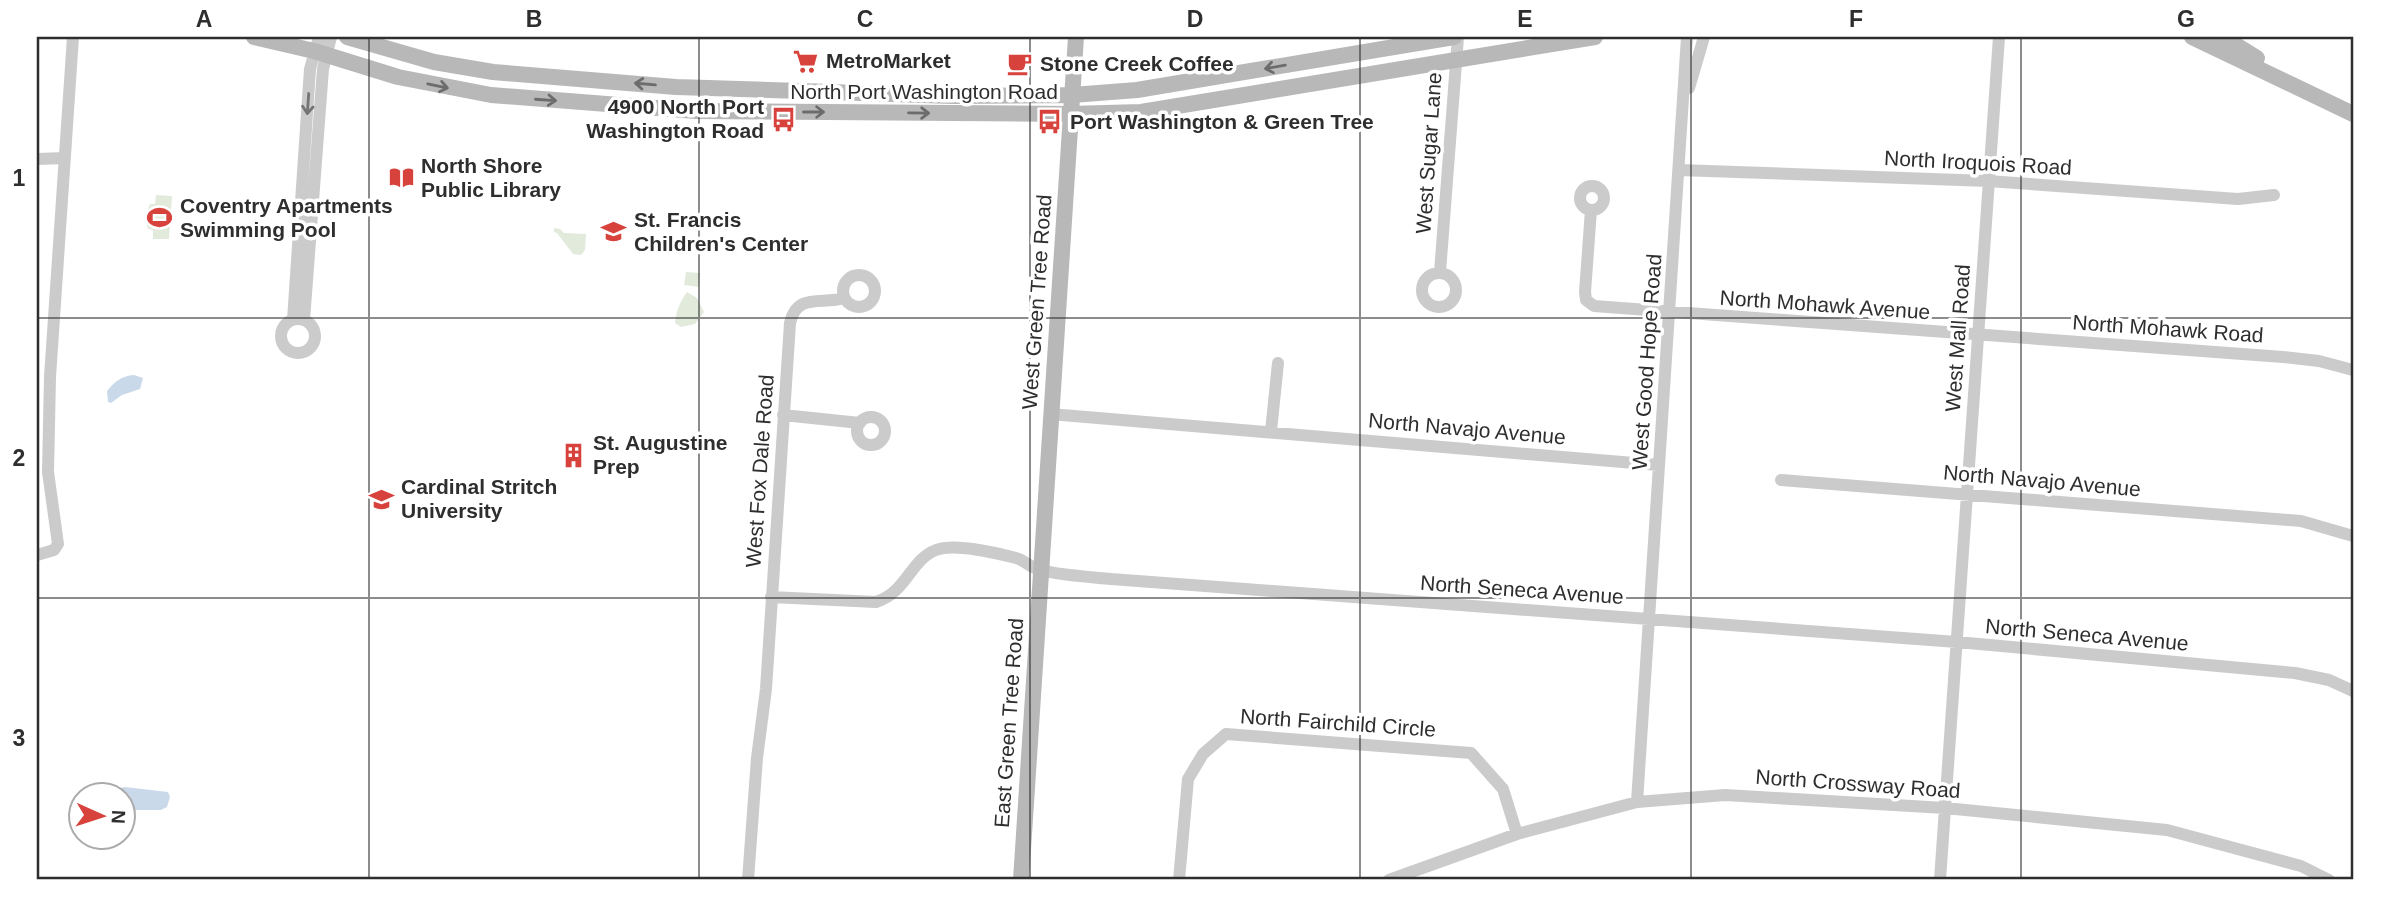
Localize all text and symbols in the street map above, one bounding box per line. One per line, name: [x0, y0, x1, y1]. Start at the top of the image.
text: A: [196, 6, 212, 32]
text: B: [526, 6, 542, 32]
text: C: [857, 6, 873, 32]
text: D: [1187, 6, 1203, 32]
text: E: [1517, 6, 1533, 32]
text: F: [1849, 6, 1863, 32]
text: G: [2177, 6, 2195, 32]
supermarket icon: MetroMarket: [792, 47, 820, 75]
place label: MetroMarket: [826, 49, 951, 72]
cafe icon: Stone Creek Coffee: [1006, 50, 1034, 78]
place label: Stone Creek Coffee: [1040, 52, 1234, 75]
one-way arrow: [1264, 61, 1287, 74]
street label: West Sugar Lane: [1411, 71, 1446, 235]
one-way arrow: [634, 78, 657, 91]
one-way arrow: [426, 79, 449, 93]
street label: North Port Washington Road: [790, 80, 1058, 103]
one-way arrow: [301, 92, 314, 115]
one-way arrow: [534, 93, 557, 106]
place label: 4900 North Port Washington Road: [586, 95, 764, 142]
bus stop icon: 4900 North Port Washington Road: [770, 105, 798, 133]
one-way arrow: [803, 105, 826, 119]
one-way arrow: [908, 106, 931, 120]
bus stop icon: Port Washington & Green Tree: [1036, 108, 1064, 136]
place label: Port Washington & Green Tree: [1070, 110, 1374, 133]
street label: North Iroquois Road: [1884, 146, 2072, 179]
place label: North Shore Public Library: [421, 154, 561, 201]
library icon: North Shore Public Library: [387, 164, 415, 192]
text: 1: [13, 165, 26, 191]
place label: Coventry Apartments Swimming Pool: [180, 194, 393, 241]
street label: West Green Tree Road: [1018, 194, 1055, 410]
sports icon: Coventry Apartments Swimming Pool: [146, 204, 174, 232]
place label: St. Francis Children's Center: [634, 208, 808, 255]
school or university icon: St. Francis Children's Center: [600, 218, 628, 246]
street label: West Good Hope Road: [1627, 253, 1666, 471]
street label: West Mall Road: [1941, 263, 1974, 413]
street label: North Mohawk Avenue: [1719, 286, 1931, 323]
street label: North Mohawk Road: [2072, 310, 2264, 347]
street label: West Fox Dale Road: [741, 374, 778, 568]
street label: North Navajo Avenue: [1367, 408, 1567, 449]
place label: St. Augustine Prep: [593, 431, 728, 478]
building icon: St. Augustine Prep: [559, 441, 587, 469]
text: 2: [13, 445, 25, 471]
street label: North Navajo Avenue: [1942, 460, 2142, 501]
place label: Cardinal Stritch University: [401, 475, 557, 522]
school or university icon: Cardinal Stritch University: [367, 485, 395, 513]
street label: North Seneca Avenue: [1420, 571, 1625, 608]
street label: North Seneca Avenue: [1984, 614, 2190, 655]
street label: East Green Tree Road: [990, 617, 1027, 829]
street label: North Fairchild Circle: [1239, 704, 1437, 741]
text: 3: [13, 725, 25, 751]
street label: North Crossway Road: [1755, 765, 1961, 802]
north arrow: [66, 780, 136, 850]
text: N: [108, 809, 129, 824]

